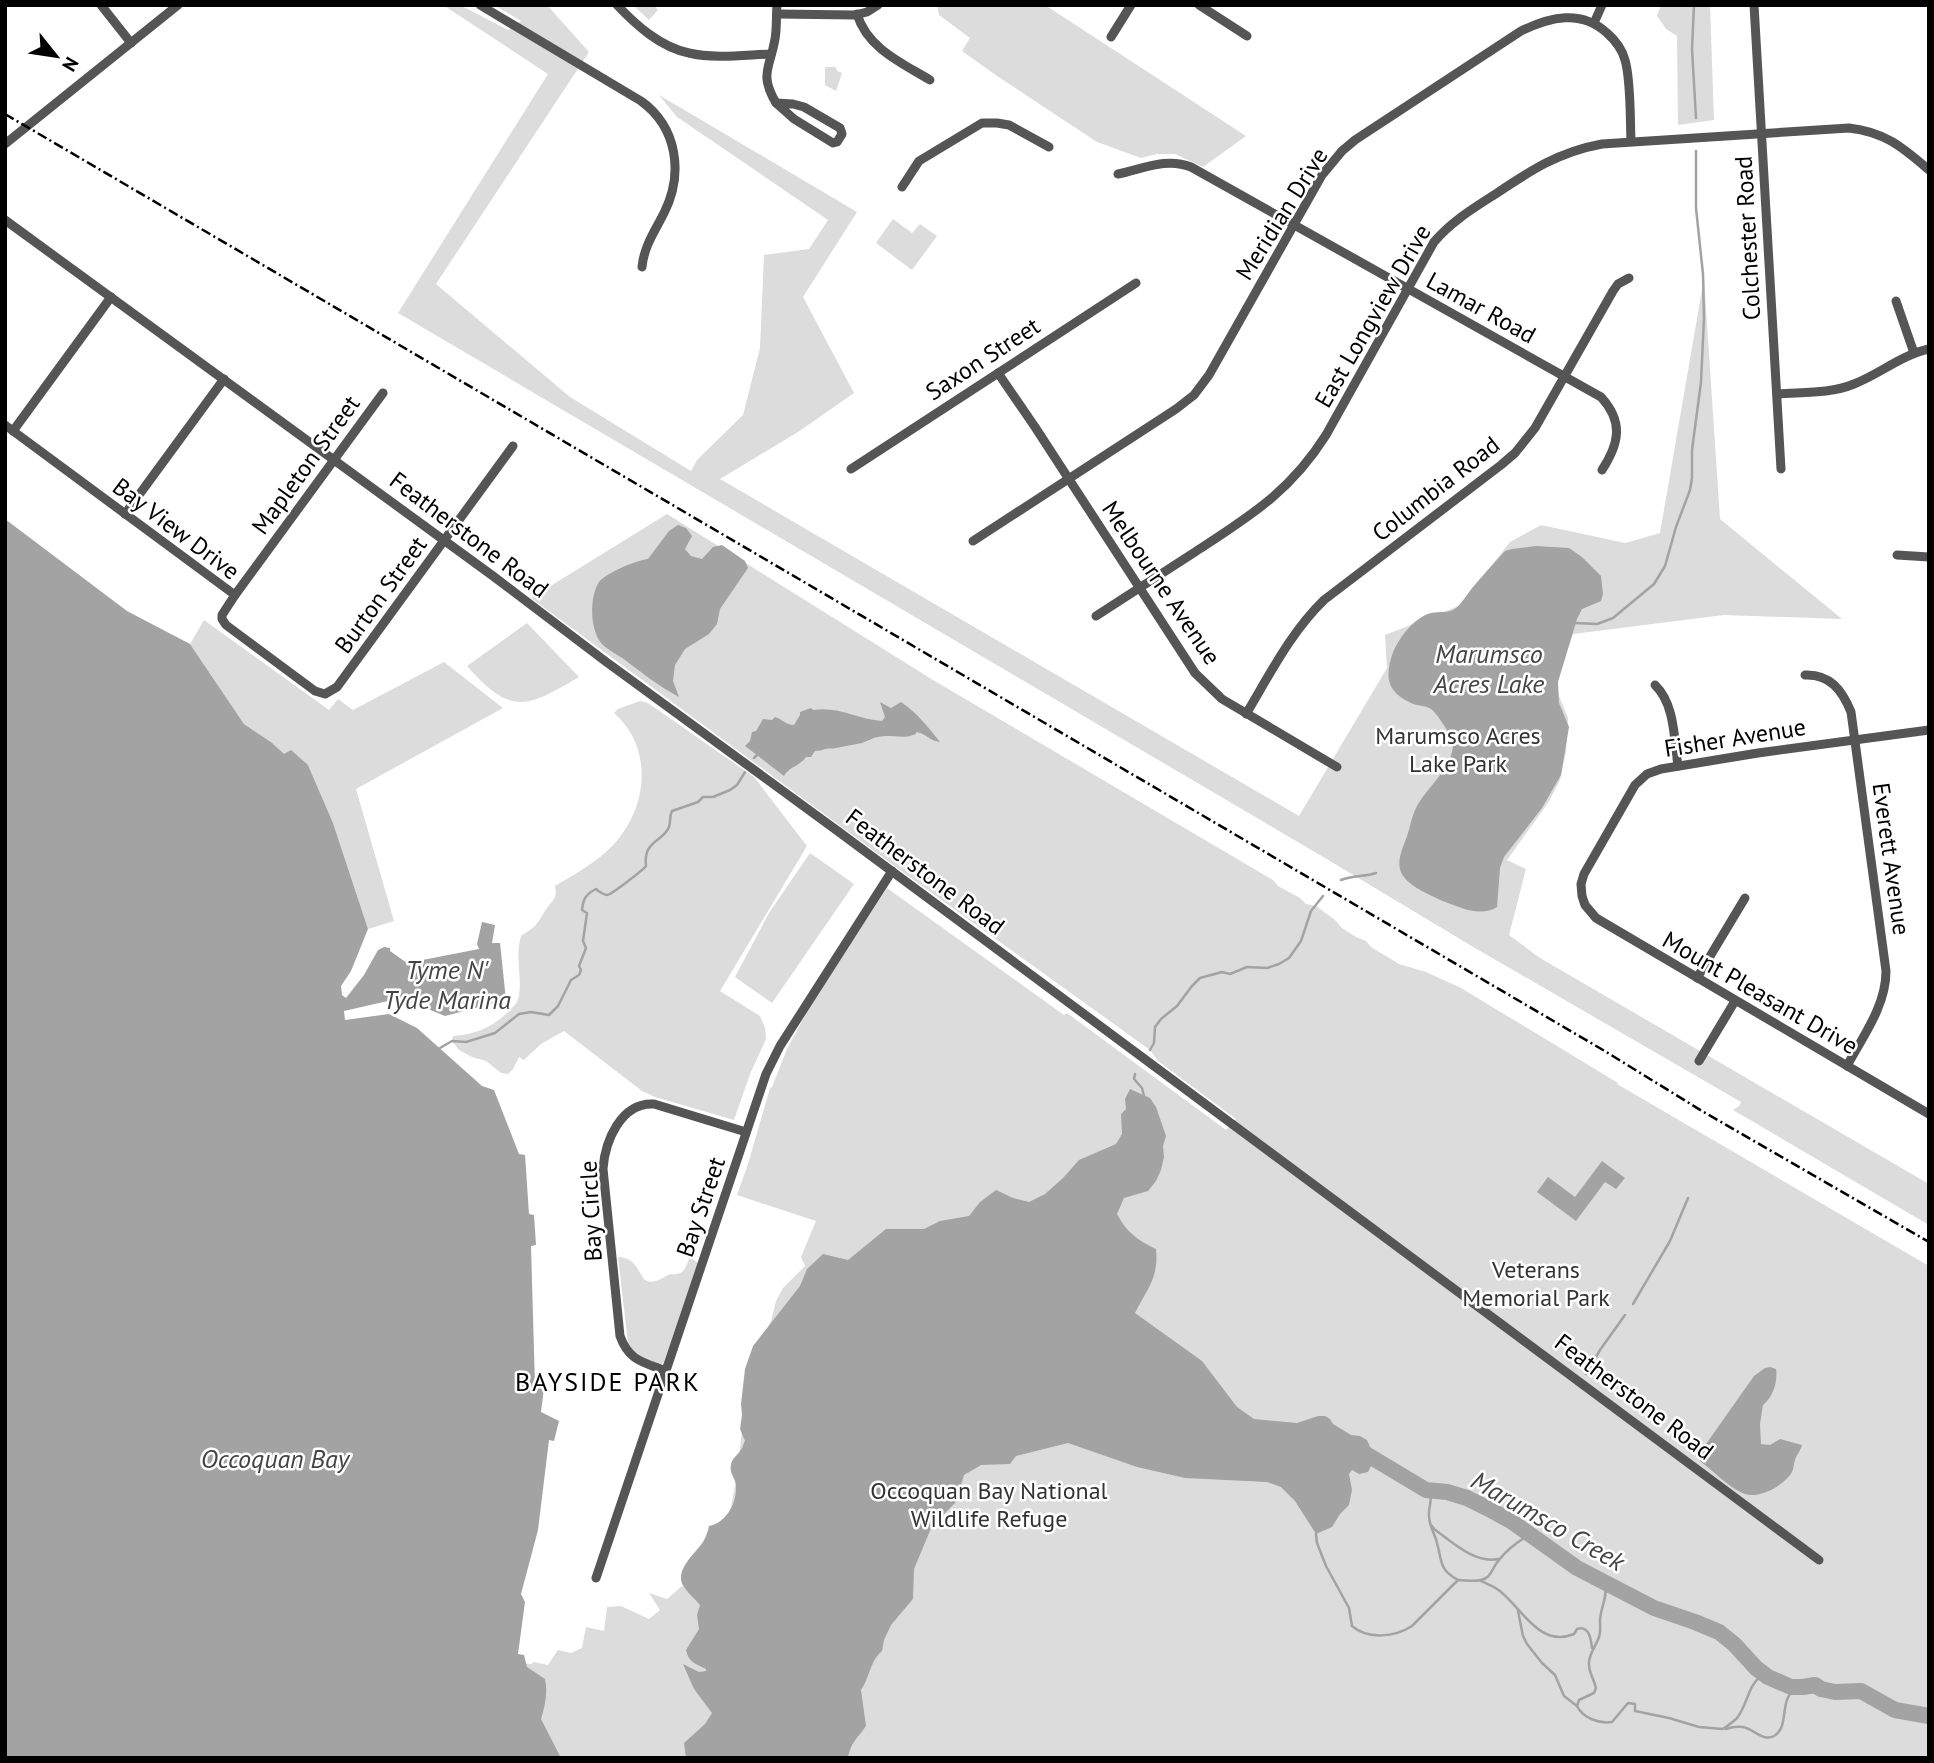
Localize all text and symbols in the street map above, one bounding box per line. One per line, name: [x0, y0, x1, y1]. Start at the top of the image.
north arrow: [21, 21, 91, 91]
text: N: [57, 53, 84, 76]
street label: Meridian Drive: [1229, 142, 1335, 286]
street label: Colchester Road: [1728, 155, 1767, 321]
street label: East Longview Drive: [1308, 219, 1438, 413]
street label: Lamar Road: [1421, 265, 1542, 350]
street label: Saxon Street: [920, 310, 1046, 407]
street label: Mapleton Street: [245, 389, 367, 540]
street label: Columbia Road: [1366, 429, 1506, 548]
street label: Featherstone Road: [384, 465, 555, 605]
street label: Bay View Drive: [107, 471, 246, 586]
street label: Melbourne Avenue: [1095, 495, 1228, 671]
street label: Burton Street: [328, 530, 434, 659]
water label: Marumsco Acres Lake: [1433, 637, 1544, 700]
street label: Fisher Avenue: [1662, 711, 1808, 764]
park label: Marumsco Acres Lake Park: [1375, 720, 1541, 779]
street label: Everett Avenue: [1865, 781, 1918, 937]
street label: Featherstone Road: [840, 802, 1011, 942]
street label: Mount Pleasant Drive: [1657, 924, 1863, 1061]
water label: Tyme N' Tyde Marina: [383, 953, 511, 1016]
street label: Bay Street: [669, 1153, 732, 1261]
street label: Bay Circle: [572, 1160, 609, 1262]
park label: Veterans Memorial Park: [1462, 1254, 1610, 1313]
street label: Featherstone Road: [1549, 1327, 1720, 1467]
district label: BAYSIDE PARK: [515, 1365, 701, 1398]
water label: Occoquan Bay: [201, 1442, 351, 1475]
water label: Marumsco Creek: [1466, 1463, 1632, 1578]
park label: Occoquan Bay National Wildlife Refuge: [870, 1475, 1108, 1534]

